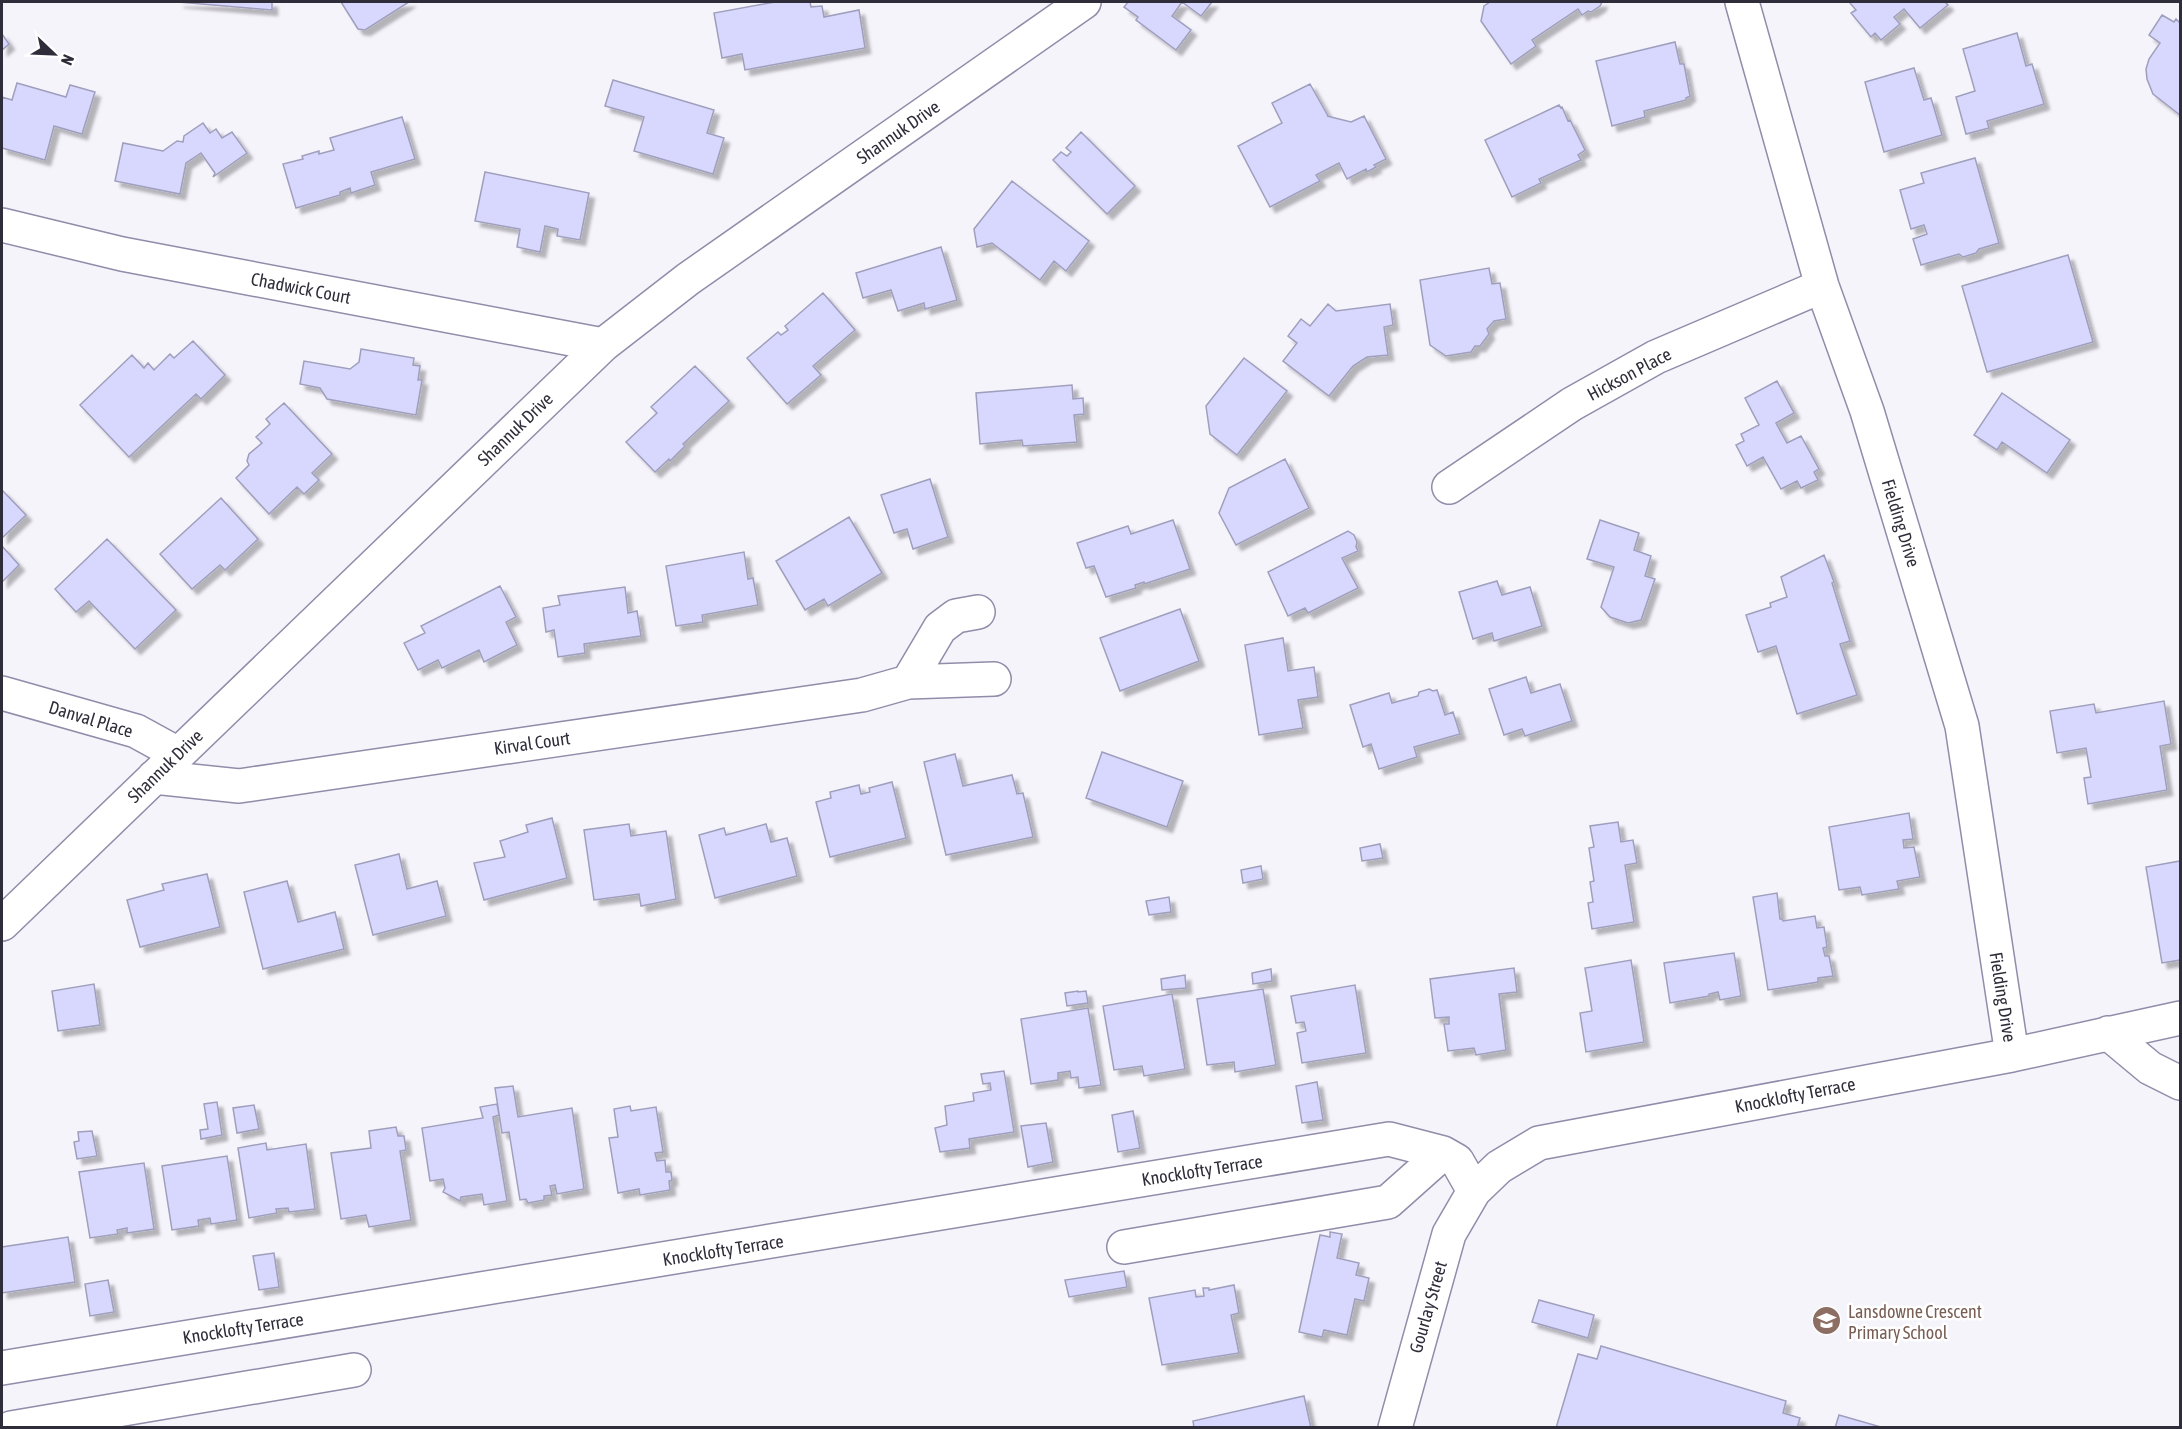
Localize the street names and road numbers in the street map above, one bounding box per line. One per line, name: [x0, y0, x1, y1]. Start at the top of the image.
street label: Shannuk Drive: [853, 96, 943, 168]
street label: Chadwick Court: [249, 268, 353, 308]
street label: Hickson Place: [1583, 343, 1675, 405]
street label: Shannuk Drive: [473, 388, 557, 470]
street label: Fielding Drive: [1878, 477, 1924, 569]
street label: Danval Place: [46, 696, 136, 742]
street label: Shannuk Drive: [123, 725, 207, 807]
street label: Kirval Court: [493, 727, 571, 759]
street label: Fielding Drive: [1986, 951, 2020, 1043]
street label: Knocklofty Terrace: [1733, 1073, 1857, 1117]
street label: Knocklofty Terrace: [1140, 1150, 1264, 1190]
street label: Knocklofty Terrace: [661, 1230, 785, 1270]
street label: Gourlay Street: [1405, 1259, 1451, 1355]
street label: Knocklofty Terrace: [181, 1308, 305, 1348]

